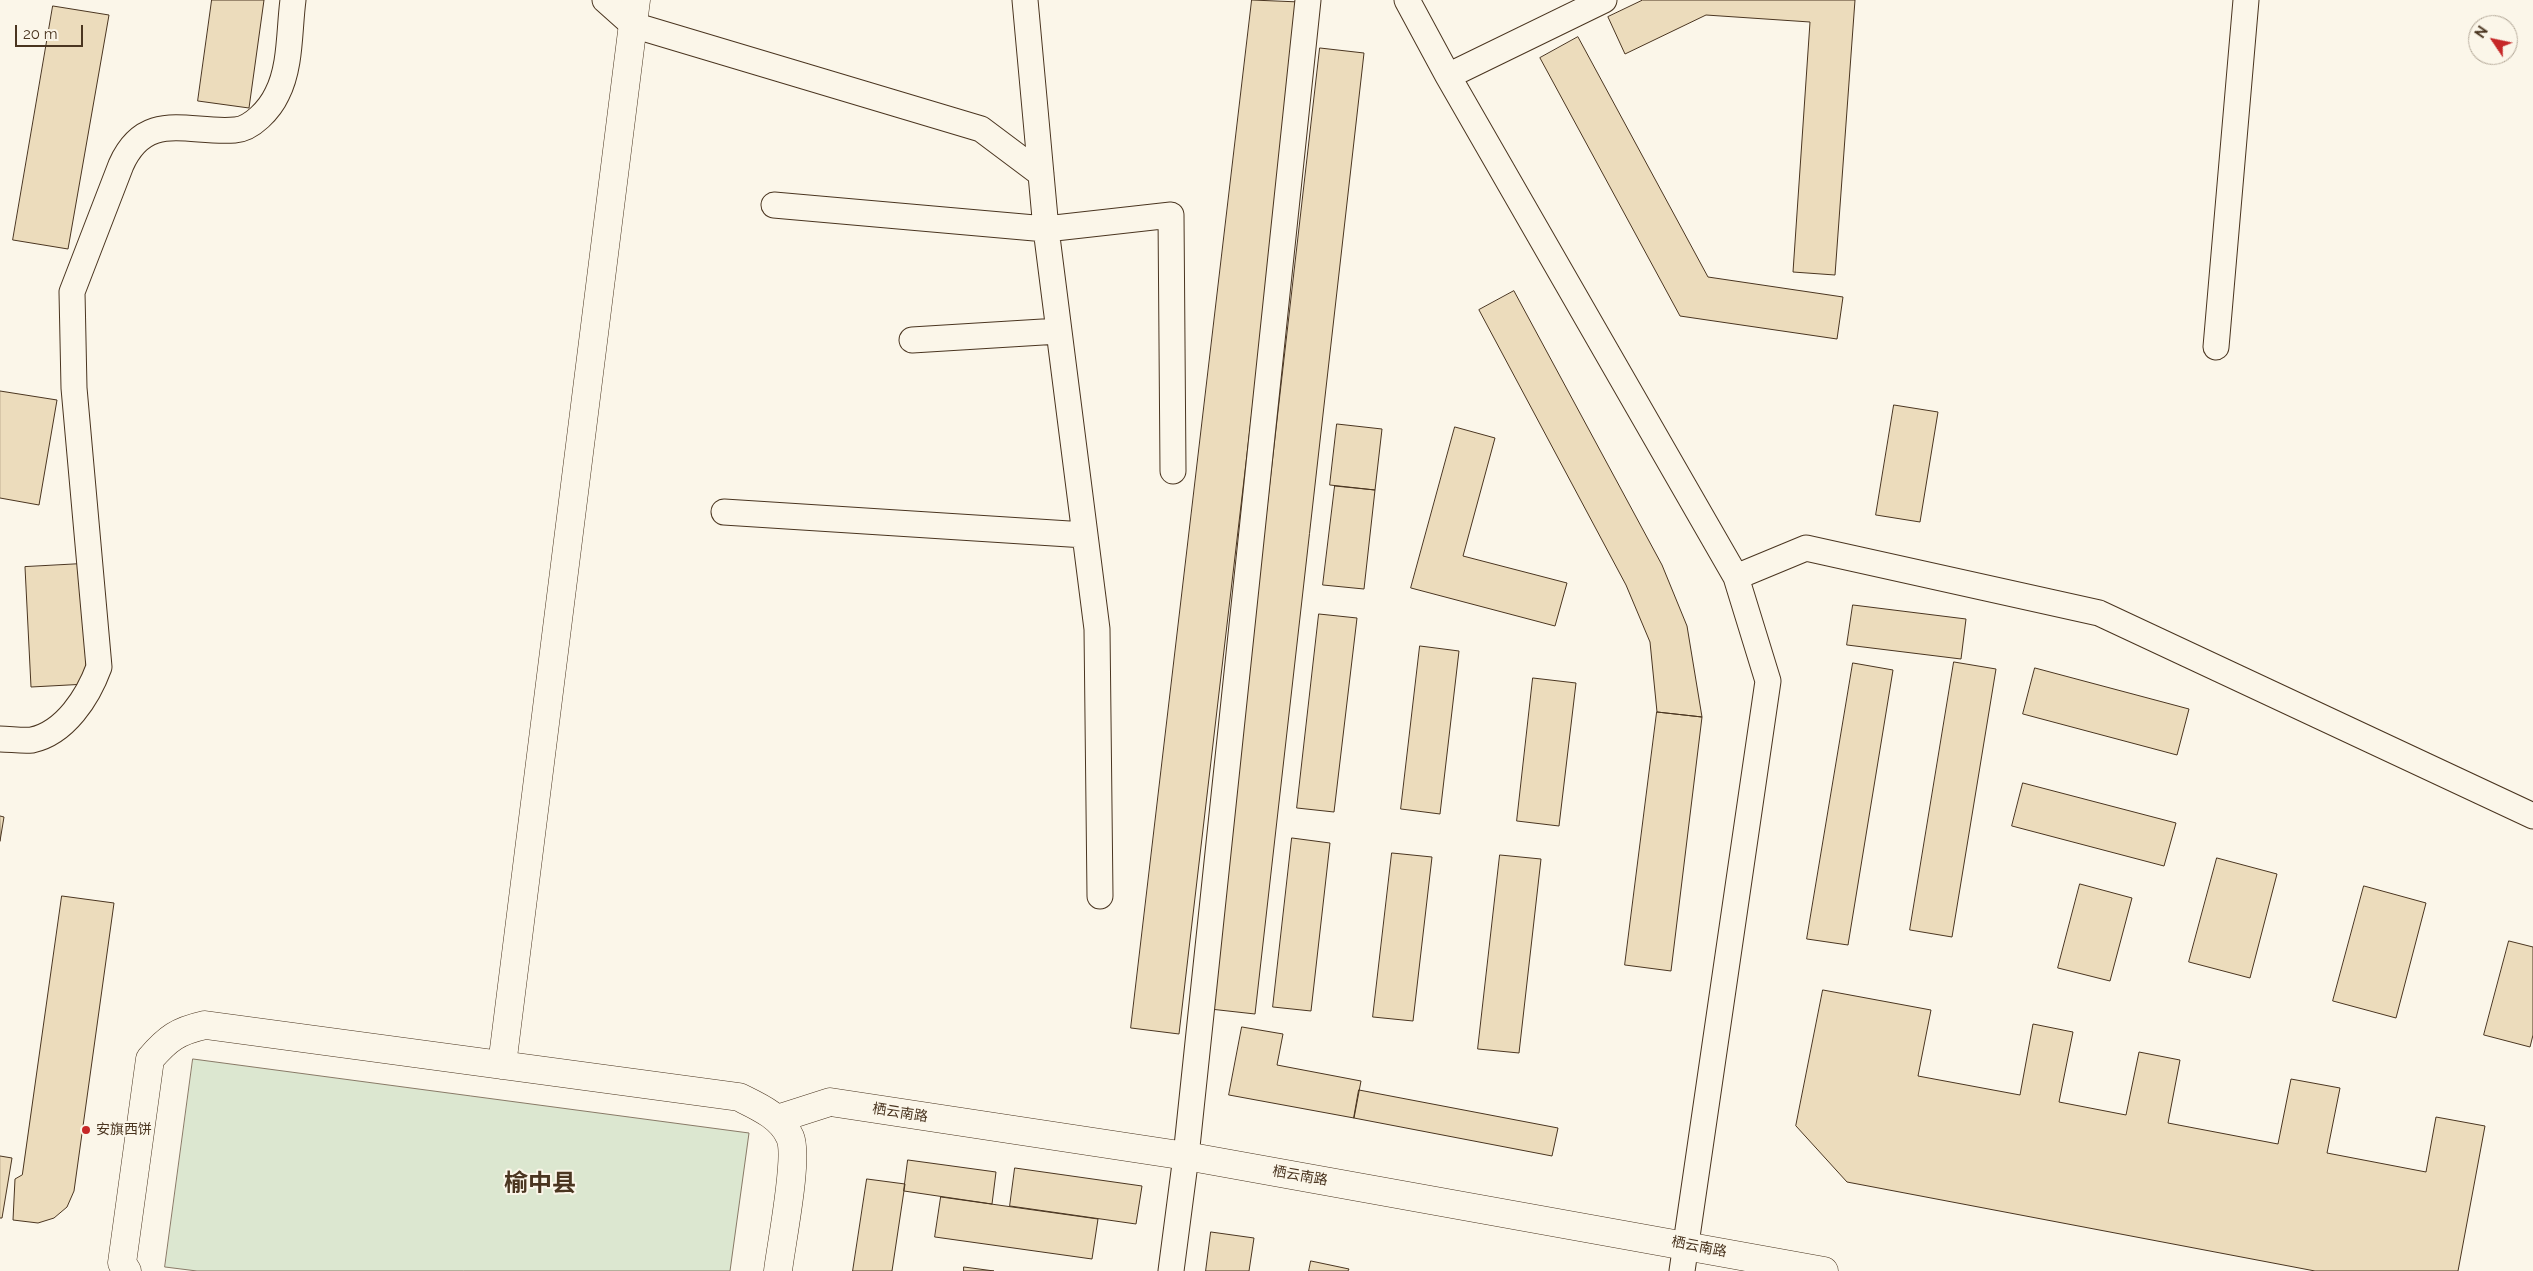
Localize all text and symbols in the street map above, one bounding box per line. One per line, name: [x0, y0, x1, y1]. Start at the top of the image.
scale bar: [18, 15, 85, 47]
north arrow: [2468, 15, 2518, 65]
text: N: [2472, 23, 2491, 41]
text: 20 m: [23, 25, 58, 43]
street label: 栖云南路: [871, 1100, 929, 1126]
place label: 安旗西饼: [96, 1122, 152, 1138]
marker: 安旗西饼: [80, 1124, 92, 1136]
street label: 栖云南路: [1271, 1163, 1329, 1189]
district label: 榆中县: [504, 1170, 576, 1198]
street label: 栖云南路: [1670, 1233, 1728, 1261]

